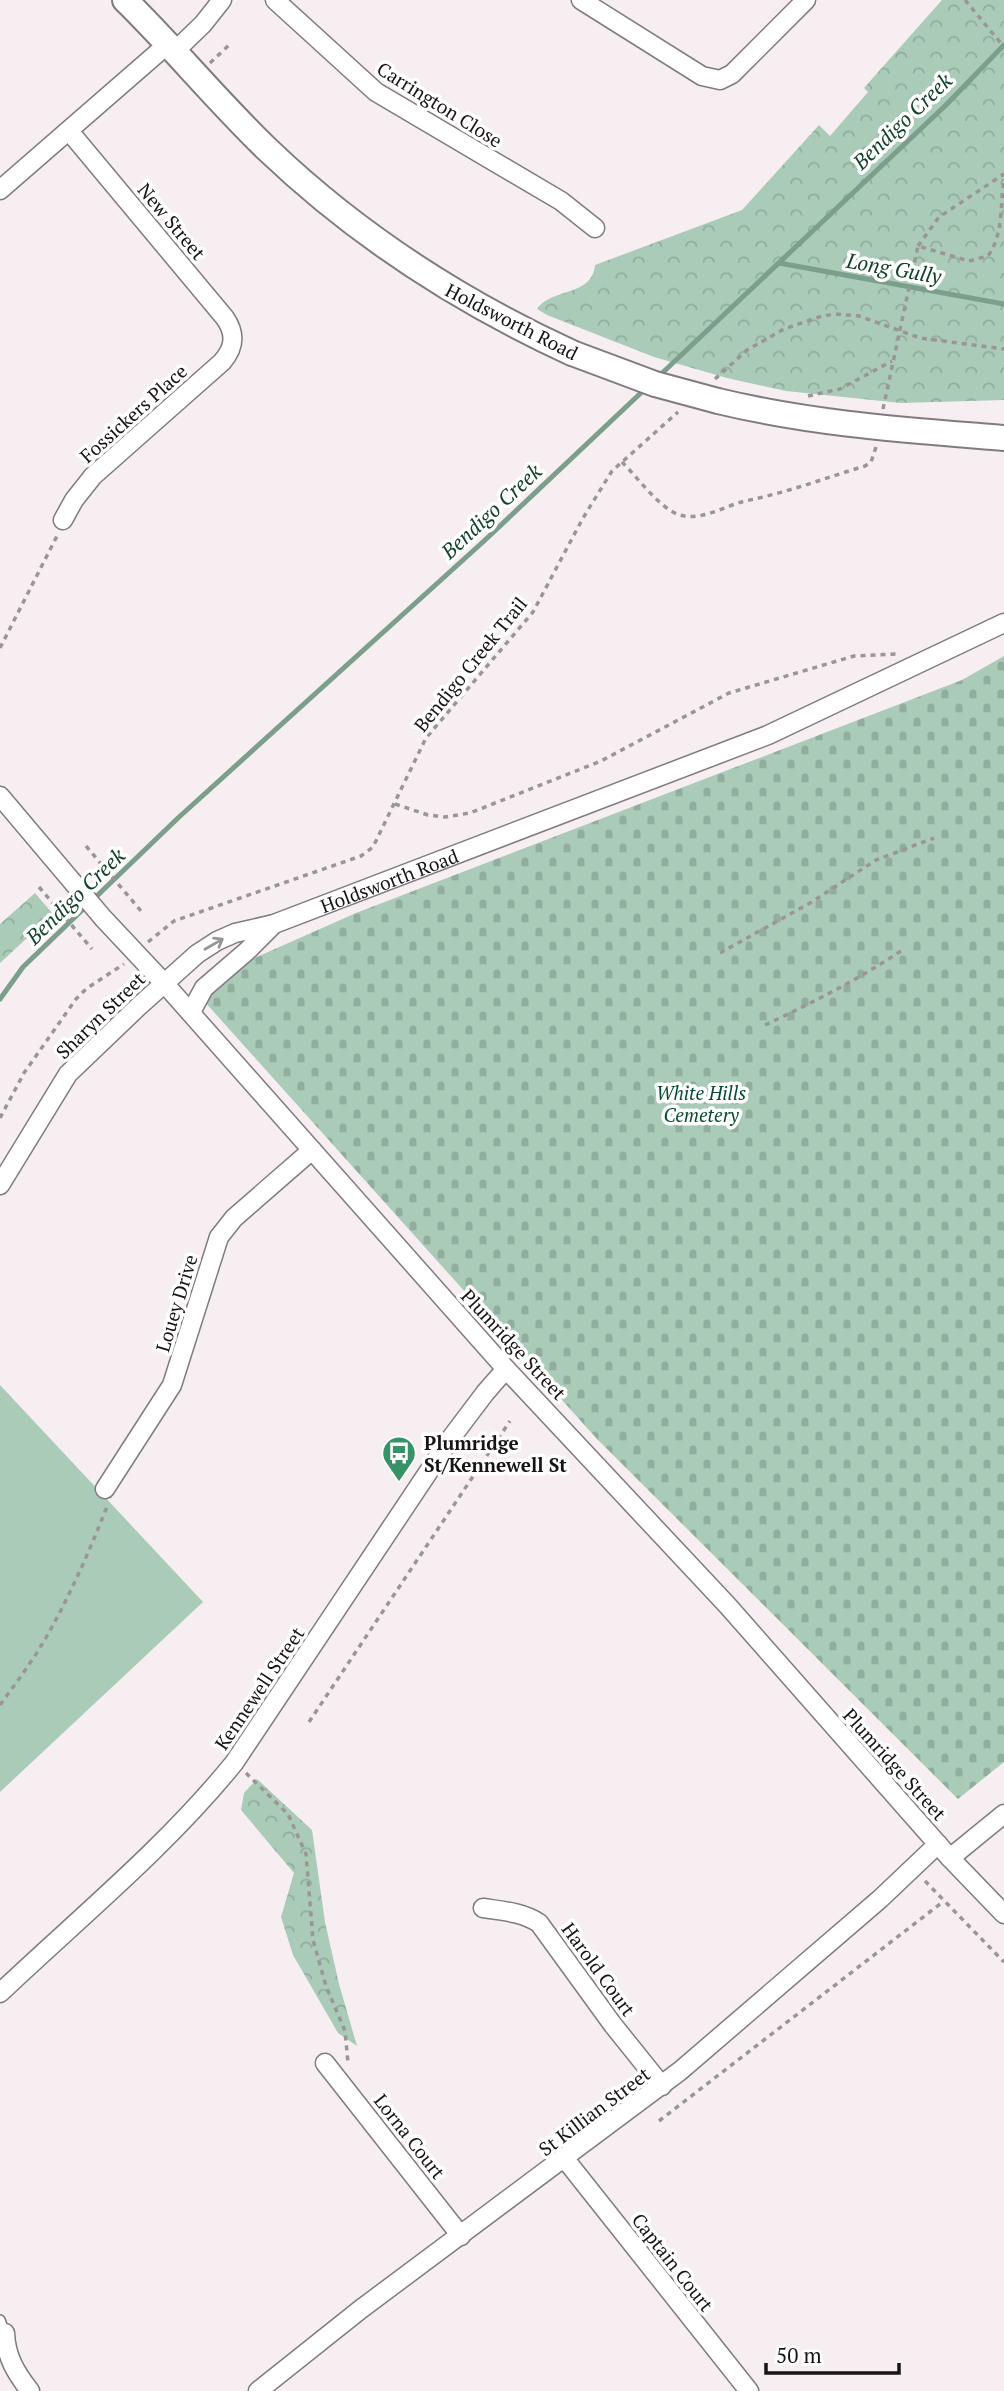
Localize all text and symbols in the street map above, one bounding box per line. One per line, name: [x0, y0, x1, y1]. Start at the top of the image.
street label: Carrington Close: [373, 55, 507, 153]
water label: Bendigo Creek: [846, 66, 958, 176]
street label: New Street: [133, 177, 211, 265]
water label: Long Gully: [843, 246, 944, 290]
street label: Holdsworth Road: [442, 277, 583, 365]
street label: Fossickers Place: [74, 358, 192, 468]
water label: Bendigo Creek: [434, 457, 548, 565]
street label: Bendigo Creek Trail: [408, 591, 532, 737]
water label: Bendigo Creek: [19, 841, 131, 951]
street label: Holdsworth Road: [316, 842, 462, 918]
one-way arrow: [204, 937, 224, 951]
street label: Sharyn Street: [50, 966, 150, 1064]
park label: White Hills Cemetery: [656, 1080, 746, 1127]
street label: Louey Drive: [149, 1251, 203, 1355]
street label: Plumridge Street: [456, 1283, 572, 1405]
place label: Plumridge St/Kennewell St: [424, 1430, 567, 1477]
bus stop icon: Plumridge St/Kennewell St: [380, 1434, 418, 1483]
street label: Kennewell Street: [209, 1622, 309, 1754]
street label: Plumridge Street: [838, 1703, 952, 1825]
street label: Harold Court: [557, 1917, 641, 2021]
street label: St Killian Street: [533, 2061, 655, 2161]
street label: Lorna Court: [369, 2088, 451, 2184]
street label: Captain Court: [627, 2208, 719, 2316]
scale bar: [766, 2332, 899, 2376]
text: 50 m: [776, 2341, 822, 2369]

